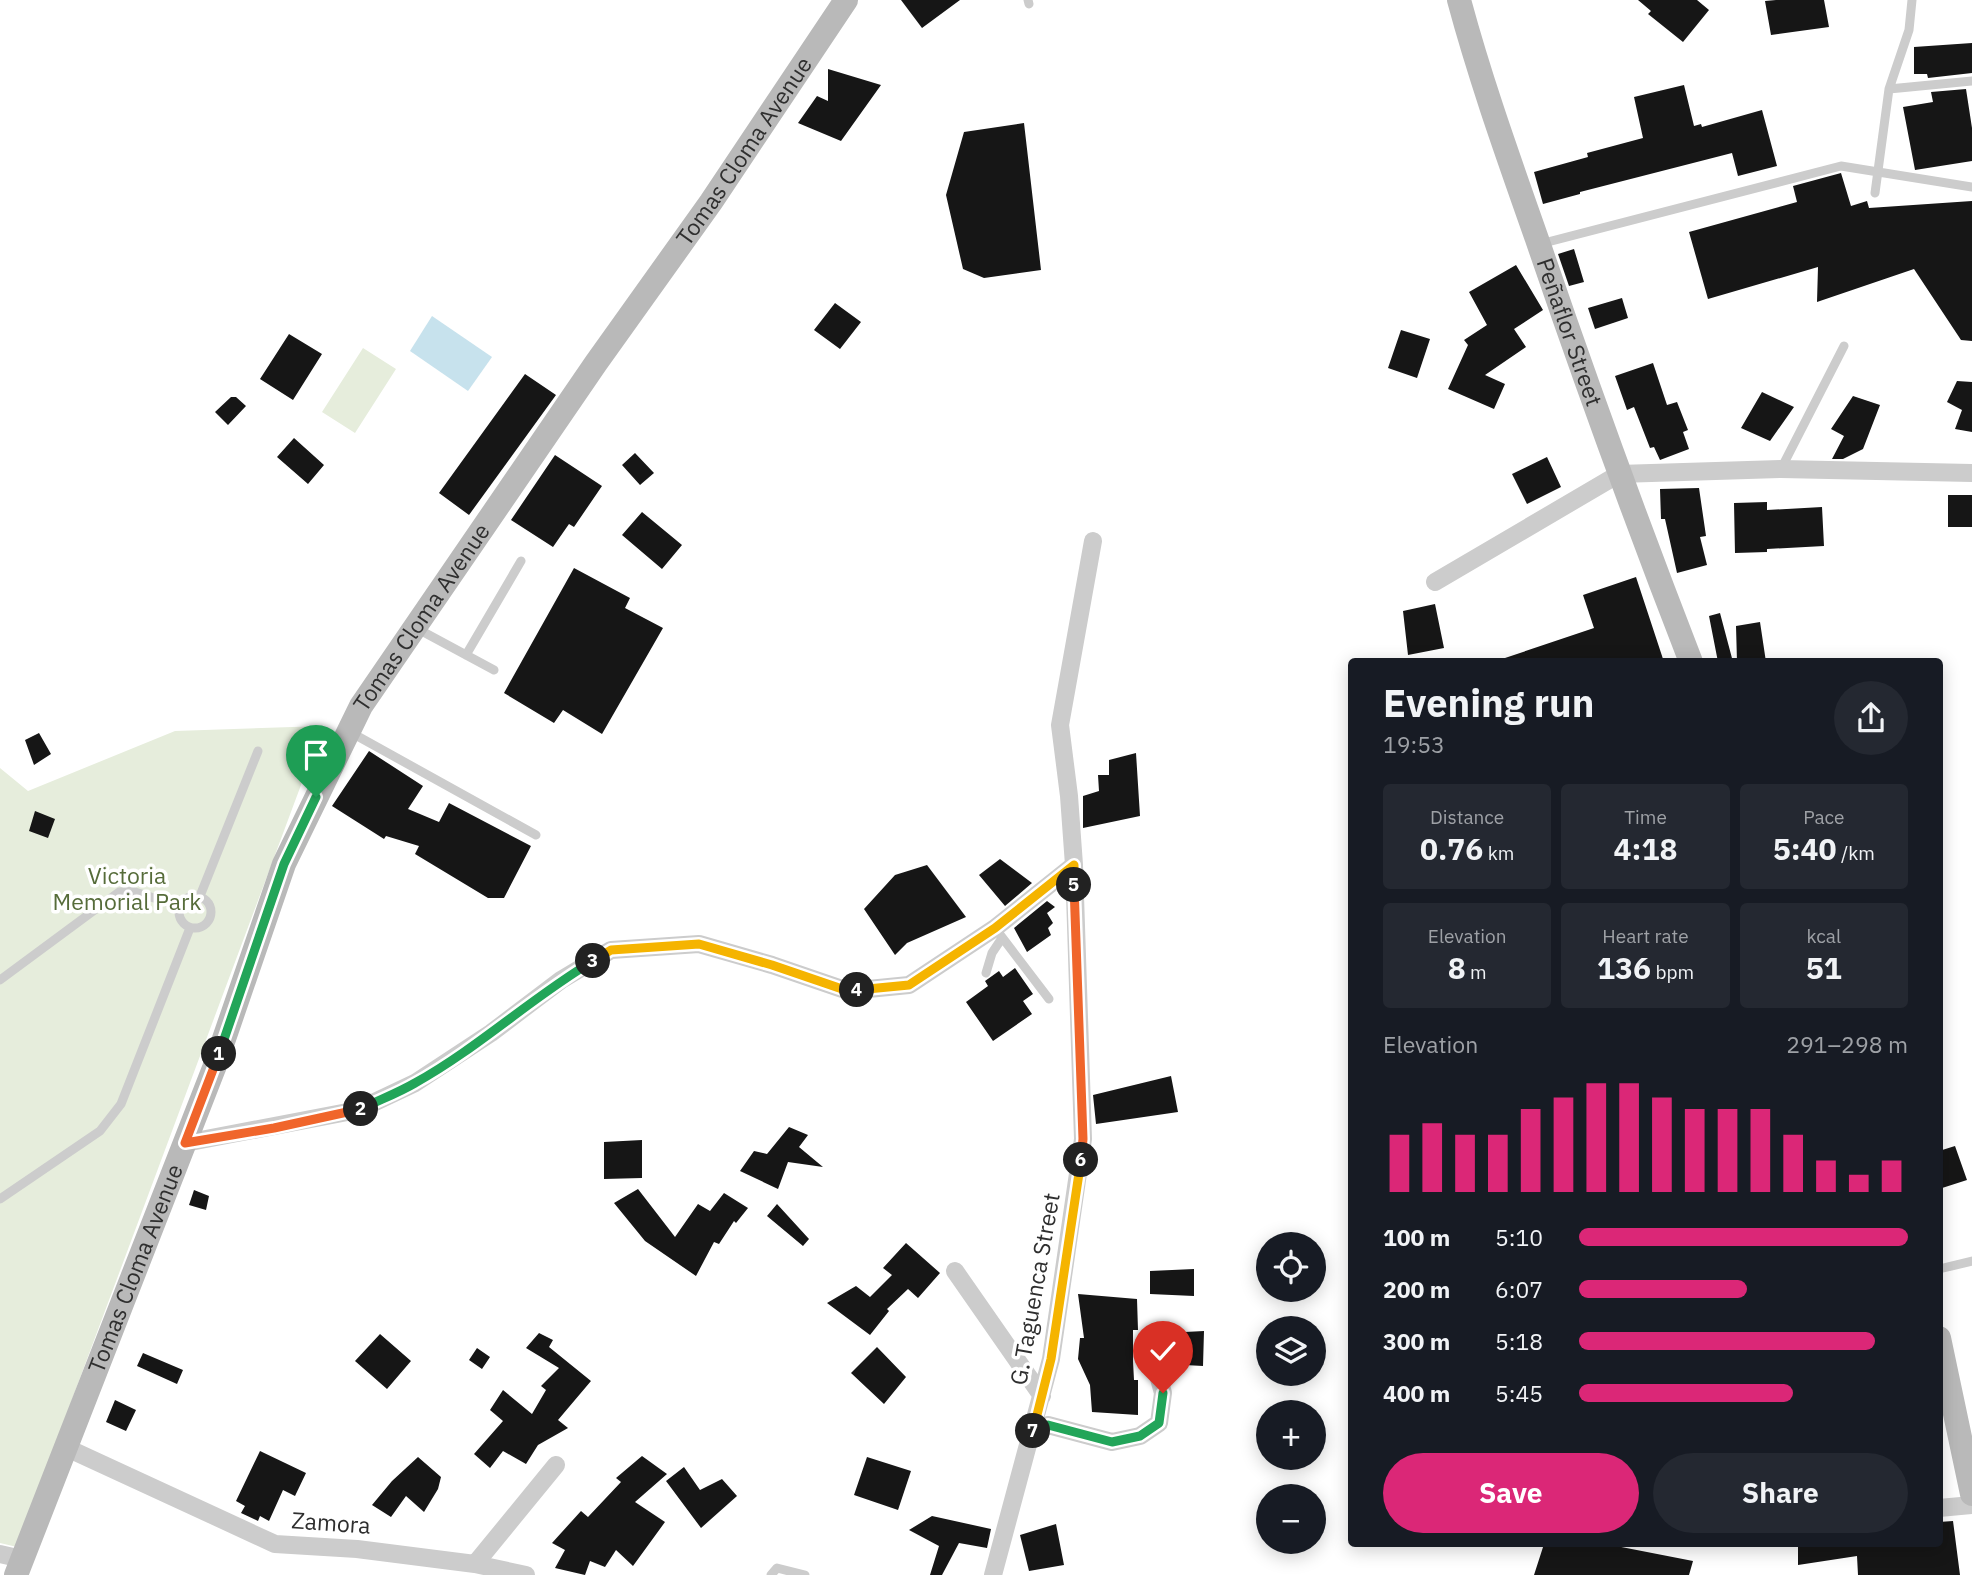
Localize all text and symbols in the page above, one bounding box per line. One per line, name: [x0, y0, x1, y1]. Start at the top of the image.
street label: Tomas Cloma Avenue: [669, 51, 818, 251]
street label: Peñaflor Street: [1531, 254, 1610, 410]
street label: Tomas Cloma Avenue: [346, 517, 496, 717]
text: Evening run: [1383, 678, 1594, 727]
button: share: [1834, 681, 1908, 755]
pin: [286, 725, 346, 797]
text: 19:53: [1383, 729, 1445, 759]
icon: arrive: [297, 736, 335, 774]
text: Distance: [1430, 805, 1504, 829]
text: Time: [1624, 805, 1667, 829]
text: Pace: [1803, 805, 1845, 829]
text: 0.76: [1420, 829, 1483, 868]
text: 4:18: [1614, 829, 1677, 868]
text: 5:40: [1773, 829, 1837, 868]
text: km: [1483, 841, 1514, 865]
text: /km: [1837, 841, 1875, 865]
park label: Victoria Memorial Park: [53, 860, 201, 916]
pin: 5: [1056, 868, 1092, 903]
text: 5: [1068, 872, 1079, 896]
text: Elevation: [1428, 924, 1507, 948]
text: Heart rate: [1602, 924, 1689, 948]
text: kcal: [1807, 924, 1841, 948]
pin: 3: [576, 944, 610, 978]
text: 3: [587, 948, 598, 972]
text: 8: [1448, 948, 1466, 987]
text: 136: [1597, 948, 1651, 987]
text: 51: [1806, 948, 1842, 987]
text: m: [1466, 960, 1487, 984]
text: bpm: [1651, 960, 1694, 984]
pin: 4: [840, 972, 874, 1007]
text: 4: [851, 977, 862, 1001]
text: Elevation: [1383, 1029, 1478, 1059]
text: 291–298 m: [1786, 1029, 1908, 1059]
pin: 1: [202, 1036, 236, 1072]
text: 1: [213, 1041, 224, 1065]
pin: 2: [344, 1092, 378, 1126]
text: 2: [355, 1096, 366, 1120]
pin: 6: [1064, 1142, 1098, 1178]
text: 6: [1075, 1147, 1086, 1171]
street label: Tomas Cloma Avenue: [80, 1159, 189, 1377]
street label: G. Taguenca Street: [1002, 1190, 1066, 1387]
text: 100 m: [1383, 1222, 1450, 1252]
text: 5:10: [1495, 1222, 1543, 1252]
map controls: [1256, 1232, 1326, 1554]
button: locate: [1256, 1232, 1326, 1302]
text: 200 m: [1383, 1274, 1450, 1304]
text: 6:07: [1495, 1274, 1543, 1304]
button: layers: [1256, 1316, 1326, 1386]
pin: [1133, 1321, 1193, 1393]
text: 300 m: [1383, 1326, 1450, 1356]
text: 5:18: [1495, 1326, 1543, 1356]
icon: check: [1144, 1332, 1182, 1370]
text: 400 m: [1383, 1378, 1450, 1408]
text: 5:45: [1495, 1378, 1543, 1408]
button: +: [1256, 1400, 1326, 1470]
pin: 7: [1016, 1414, 1050, 1448]
text: 7: [1027, 1418, 1038, 1442]
button: Save: [1383, 1453, 1639, 1533]
button: Share: [1653, 1453, 1908, 1533]
button: −: [1256, 1484, 1326, 1554]
street label: Zamora: [291, 1504, 372, 1540]

